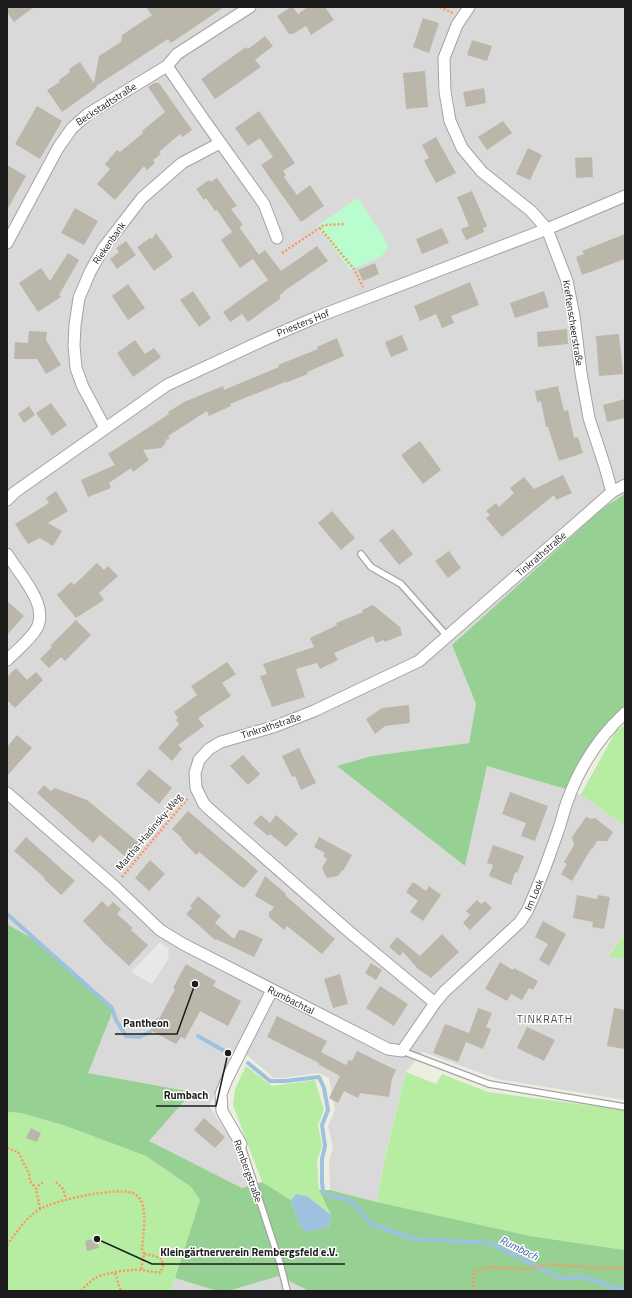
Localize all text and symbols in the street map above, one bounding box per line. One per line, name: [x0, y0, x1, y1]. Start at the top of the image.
street label: Beckstadtstraße: [73, 79, 139, 129]
street label: Riekenbank: [89, 218, 129, 267]
street label: Kreftenscheerstraße: [559, 279, 587, 367]
street label: Priesters Hof: [274, 305, 332, 340]
street label: Tinkrathstraße: [513, 528, 569, 580]
street label: Tinkrathstraße: [239, 709, 303, 743]
street label: Martha-Hadinsky-Weg: [112, 790, 186, 874]
street label: Im Look: [521, 877, 547, 913]
street label: Rumbachtal: [265, 982, 317, 1018]
callout: Pantheon: [115, 1011, 177, 1034]
district label: TINKRATH: [517, 1011, 573, 1027]
text: Pantheon: [123, 1015, 169, 1031]
callout: Rumbach: [156, 1083, 216, 1106]
text: Rumbach: [164, 1087, 208, 1103]
street label: Rembergstraße: [230, 1138, 266, 1204]
water label: Rumbach: [497, 1232, 541, 1264]
callout: Kleingärtnerverein Rembergsfeld e.V.: [152, 1241, 345, 1264]
text: Kleingärtnerverein Rembergsfeld e.V.: [160, 1244, 338, 1260]

